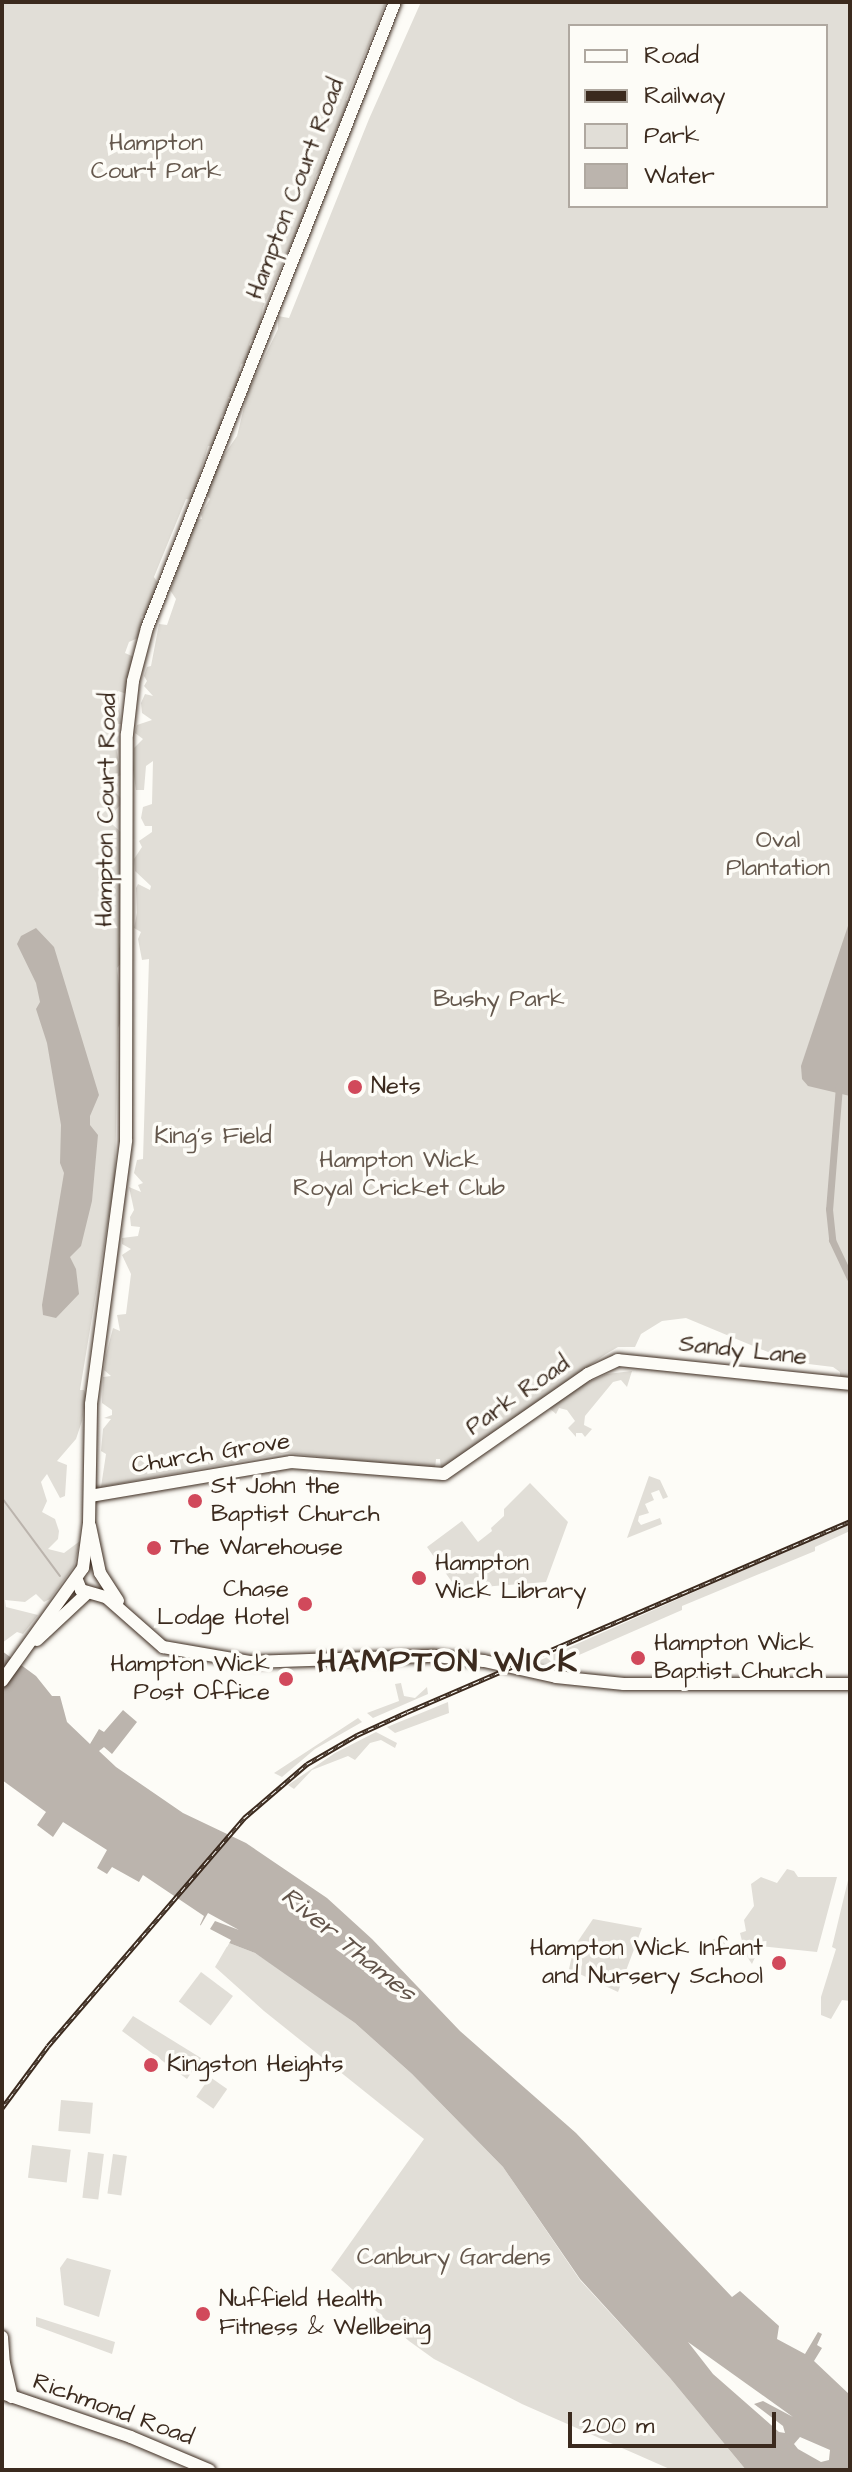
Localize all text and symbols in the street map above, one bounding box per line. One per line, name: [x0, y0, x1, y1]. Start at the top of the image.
legend: [568, 24, 828, 208]
text: Road: [644, 39, 699, 73]
street label: Hampton Court Road: [241, 75, 351, 303]
text: Railway: [644, 79, 726, 113]
text: Park: [644, 119, 700, 153]
park label: Hampton Court Park: [91, 130, 221, 186]
text: Water: [644, 159, 715, 193]
street label: Hampton Court Road: [91, 693, 123, 927]
park label: Oval Plantation: [726, 827, 830, 883]
park label: Bushy Park: [433, 986, 565, 1014]
place label: Nets: [371, 1073, 421, 1101]
marker: Nets: [346, 1078, 364, 1096]
park label: King's Field: [154, 1123, 272, 1151]
park label: Hampton Wick Royal Cricket Club: [293, 1147, 505, 1203]
street label: Sandy Lane: [678, 1330, 808, 1372]
street label: Park Road: [460, 1350, 576, 1442]
street label: Church Grove: [130, 1427, 292, 1481]
place label: St John the Baptist Church: [211, 1473, 380, 1529]
marker: St John the Baptist Church: [186, 1492, 204, 1510]
place label: The Warehouse: [170, 1534, 343, 1562]
marker: The Warehouse: [145, 1539, 163, 1557]
place label: Hampton Wick Library: [435, 1550, 586, 1606]
marker: Hampton Wick Library: [410, 1569, 428, 1587]
place label: Chase Lodge Hotel: [157, 1576, 289, 1632]
marker: Chase Lodge Hotel: [296, 1595, 314, 1613]
place label: Hampton Wick Baptist Church: [654, 1630, 823, 1686]
district label: HAMPTON WICK: [317, 1643, 579, 1681]
marker: Hampton Wick Baptist Church: [629, 1649, 647, 1667]
place label: Hampton Wick Post Office: [110, 1651, 270, 1707]
marker: Hampton Wick Post Office: [277, 1670, 295, 1688]
water label: River Thames: [274, 1881, 422, 2009]
place label: Hampton Wick Infant and Nursery School: [530, 1935, 763, 1991]
marker: Hampton Wick Infant and Nursery School: [770, 1954, 788, 1972]
place label: Kingston Heights: [167, 2051, 344, 2079]
marker: Kingston Heights: [142, 2056, 160, 2074]
park label: Canbury Gardens: [357, 2244, 551, 2272]
place label: Nuffield Health Fitness & Wellbeing: [219, 2286, 431, 2342]
marker: Nuffield Health Fitness & Wellbeing: [194, 2305, 212, 2323]
street label: Richmond Road: [29, 2368, 197, 2452]
scale bar: [572, 2396, 780, 2446]
text: 200 m: [582, 2409, 654, 2443]

